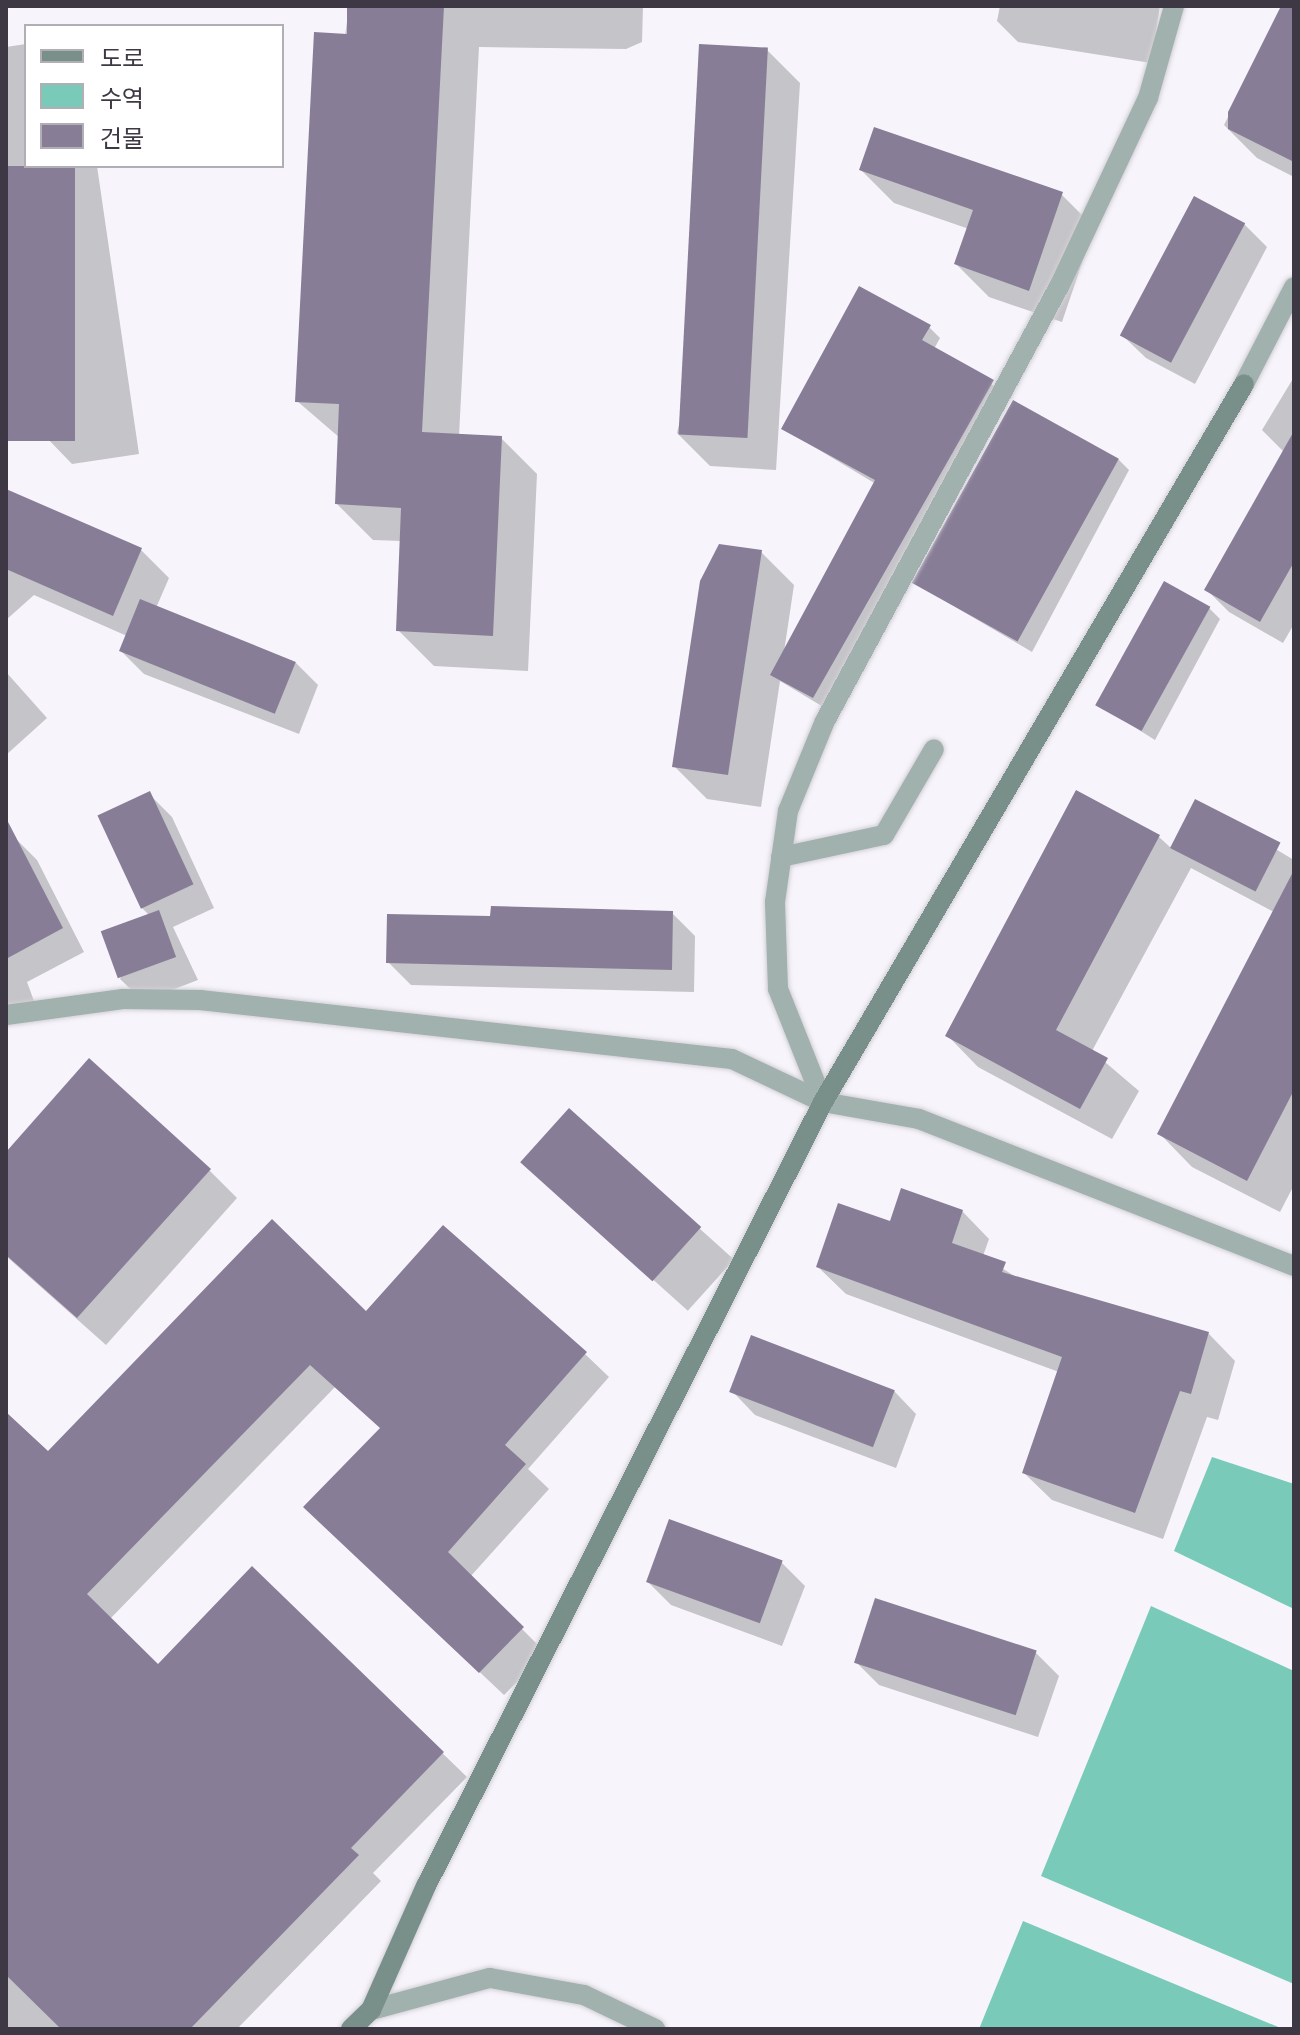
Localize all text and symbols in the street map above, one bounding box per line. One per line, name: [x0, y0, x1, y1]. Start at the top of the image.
legend: [24, 24, 284, 168]
text: 도로: [100, 45, 144, 72]
text: 수역: [100, 85, 144, 112]
text: 건물: [100, 125, 144, 152]

